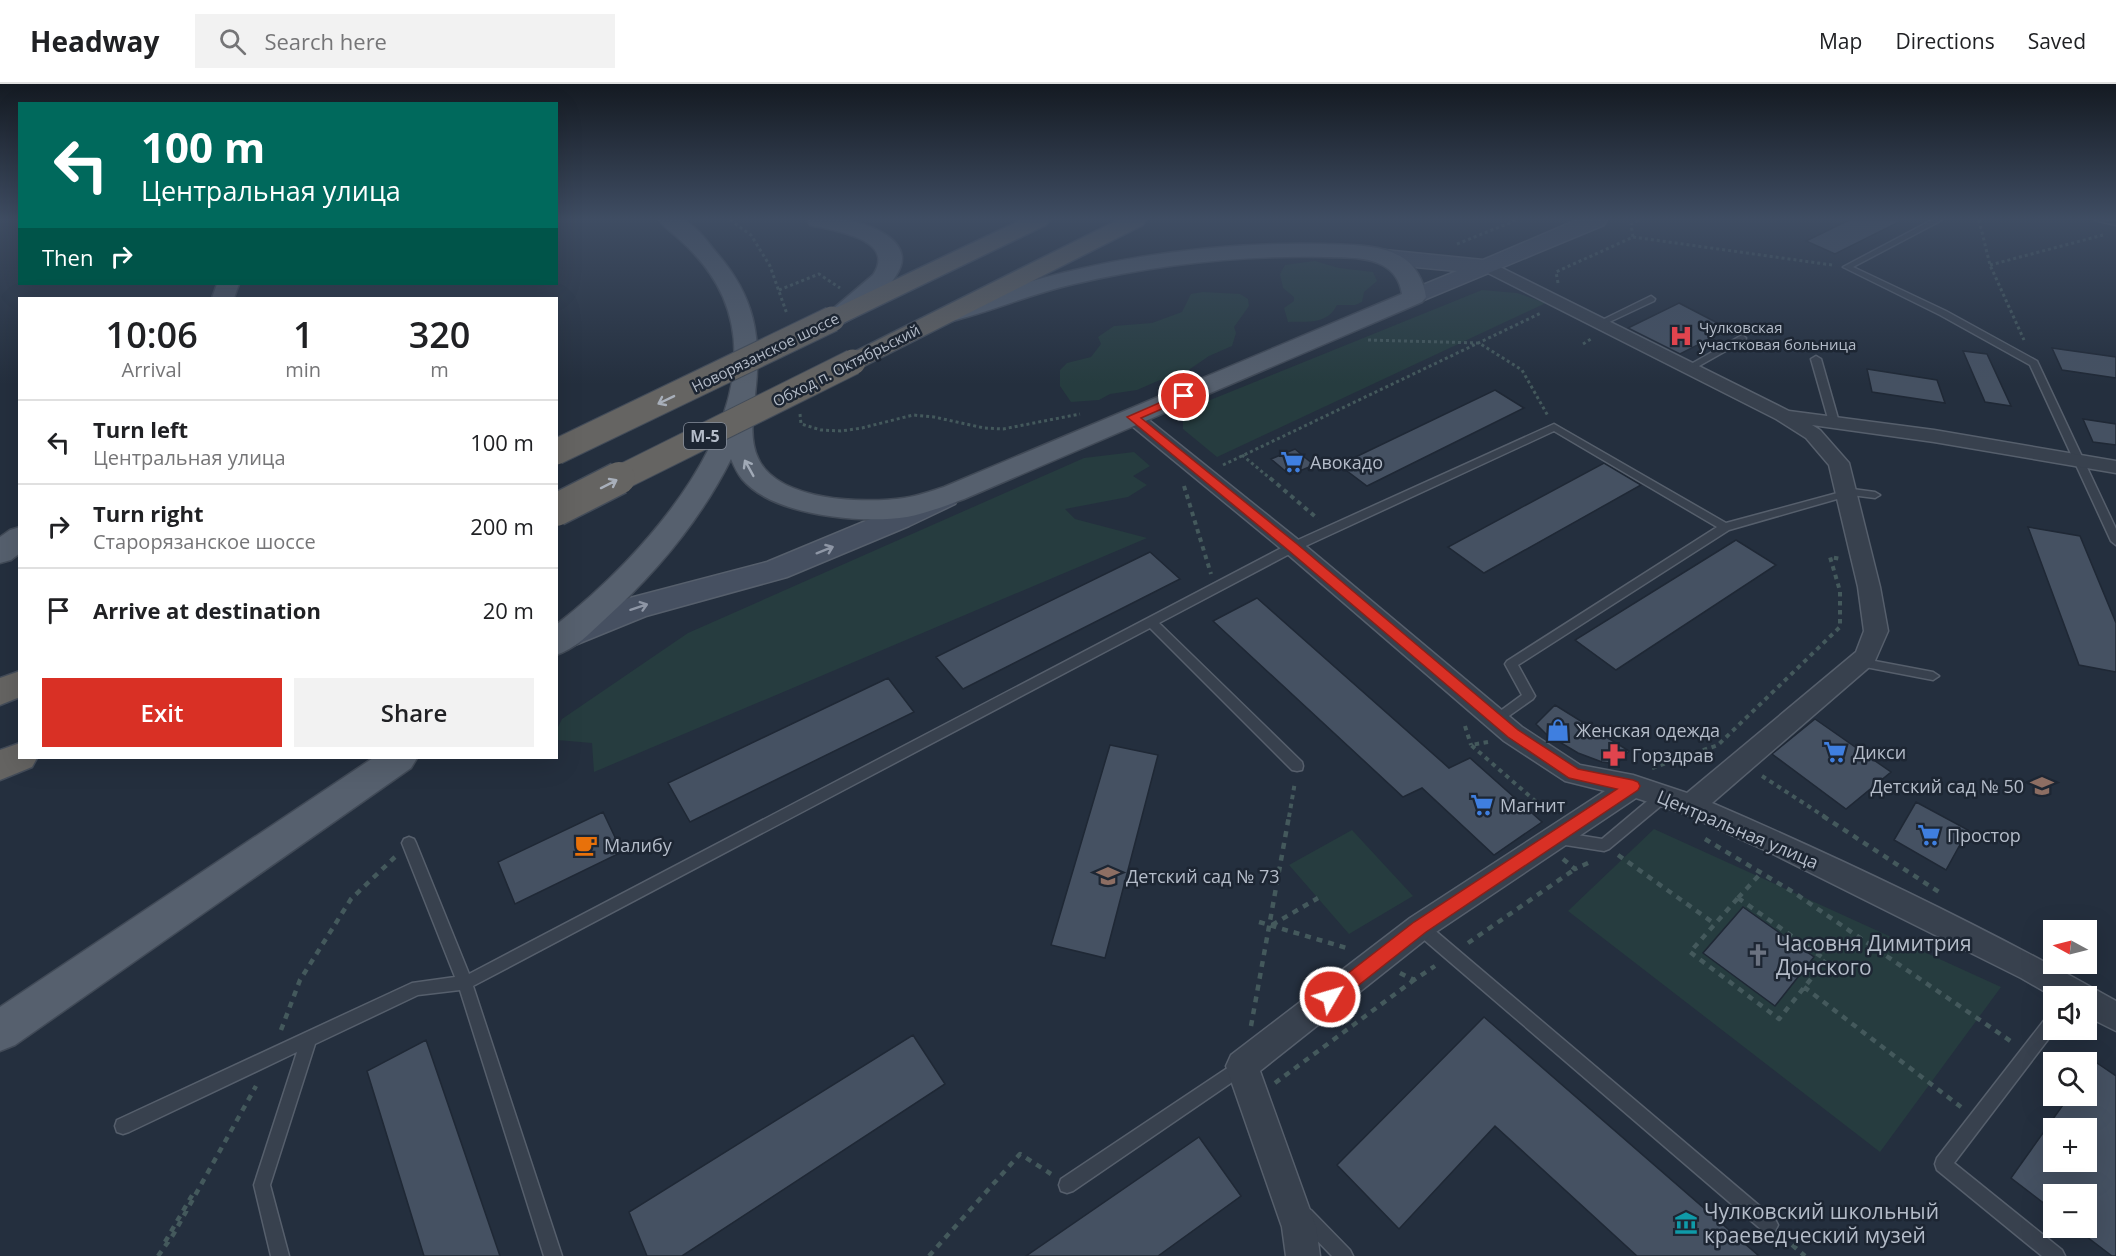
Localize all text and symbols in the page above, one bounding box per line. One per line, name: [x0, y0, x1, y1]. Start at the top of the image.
search box: [195, 14, 615, 68]
text: Headway: [30, 22, 159, 60]
icon: search: [216, 25, 249, 58]
text: Search here: [264, 26, 387, 56]
text: Map: [1819, 27, 1862, 55]
text: Directions: [1895, 27, 1995, 55]
text: Saved: [2028, 27, 2086, 55]
text: 100 m: [141, 118, 265, 175]
icon: left: [42, 126, 120, 204]
text: Центральная улица: [141, 172, 401, 209]
icon: right: [105, 240, 138, 273]
text: Then: [42, 242, 93, 272]
street label: Новорязанское шоссе: [688, 308, 842, 396]
text: 10:06: [106, 310, 198, 359]
text: 1: [293, 310, 314, 359]
text: 320: [409, 310, 470, 359]
place label: Чулковская участковая больница: [1699, 317, 1856, 354]
street label: Обход п. Октябрьский: [769, 319, 923, 411]
hospital icon: Чулковская участковая больница: [1668, 323, 1694, 349]
text: Arrival: [122, 356, 182, 383]
text: min: [285, 356, 321, 383]
text: m: [430, 356, 449, 383]
pin: [1158, 370, 1209, 421]
icon: arrive: [1167, 379, 1200, 412]
one-way arrow: [657, 394, 675, 406]
text: Turn left: [93, 414, 188, 444]
road number: М-5: [684, 423, 726, 449]
icon: left: [42, 426, 75, 459]
text: 100 m: [470, 427, 534, 457]
text: Центральная улица: [93, 444, 286, 471]
supermarket icon: Авокадо: [1279, 449, 1305, 475]
place label: Авокадо: [1310, 450, 1383, 474]
one-way arrow: [743, 460, 755, 477]
one-way arrow: [599, 478, 617, 489]
text: Turn right: [93, 498, 204, 528]
icon: right: [42, 510, 75, 543]
text: 200 m: [470, 511, 534, 541]
text: Старорязанское шоссе: [93, 528, 316, 555]
one-way arrow: [815, 544, 833, 555]
icon: arrive: [42, 594, 75, 627]
text: Arrive at destination: [93, 595, 321, 625]
text: 20 m: [483, 595, 534, 625]
one-way arrow: [629, 601, 648, 612]
button: Exit: [42, 678, 282, 747]
button: Share: [294, 678, 534, 747]
shop icon: Женская одежда: [1545, 717, 1571, 743]
place label: Женская одежда: [1576, 718, 1720, 742]
supermarket icon: Дикси: [1822, 739, 1848, 765]
place label: Дикси: [1853, 740, 1906, 764]
pharmacy icon: Горздрав: [1601, 742, 1627, 768]
place label: Горздрав: [1632, 743, 1714, 767]
school or university icon: Детский сад № 50: [2029, 773, 2055, 799]
place label: Детский сад № 50: [1870, 774, 2024, 798]
street label: Центральная улица: [1654, 784, 1822, 874]
supermarket icon: Магнит: [1469, 792, 1495, 818]
place label: Магнит: [1500, 793, 1566, 817]
supermarket icon: Простор: [1916, 822, 1942, 848]
place label: Простор: [1947, 823, 2021, 847]
cafe icon: Малибу: [573, 832, 599, 858]
place label: Малибу: [604, 833, 673, 857]
school or university icon: Детский сад № 73: [1095, 863, 1121, 889]
place label: Детский сад № 73: [1126, 864, 1280, 888]
north arrow: [2043, 920, 2097, 974]
map controls: [2043, 920, 2097, 1238]
place label: Часовня Димитрия Донского: [1776, 929, 1972, 981]
church icon: Часовня Димитрия Донского: [1745, 942, 1771, 968]
position arrow: [1298, 965, 1362, 1029]
button: sound: [2043, 986, 2097, 1040]
button: search: [2043, 1052, 2097, 1106]
button: +: [2043, 1118, 2097, 1172]
button: −: [2043, 1184, 2097, 1238]
place label: Чулковский школьный краеведческий музей: [1704, 1197, 1939, 1249]
museum icon: Чулковский школьный краеведческий музей: [1673, 1210, 1699, 1236]

